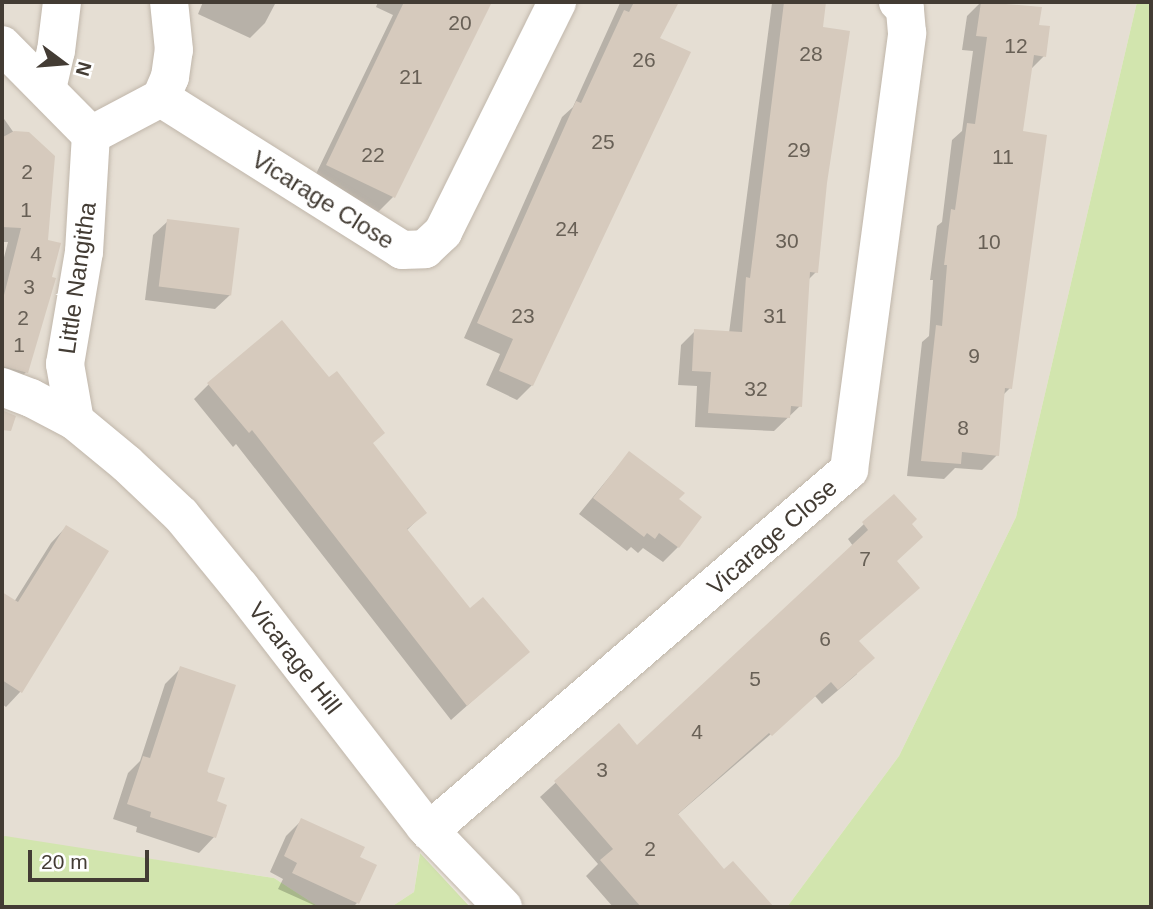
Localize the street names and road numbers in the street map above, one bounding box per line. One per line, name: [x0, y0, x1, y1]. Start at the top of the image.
street label: Vicarage Close: [247, 145, 399, 255]
street label: Little Nangitha: [52, 200, 102, 356]
street label: Vicarage Close: [701, 473, 843, 601]
street label: Vicarage Hill: [242, 596, 348, 720]

